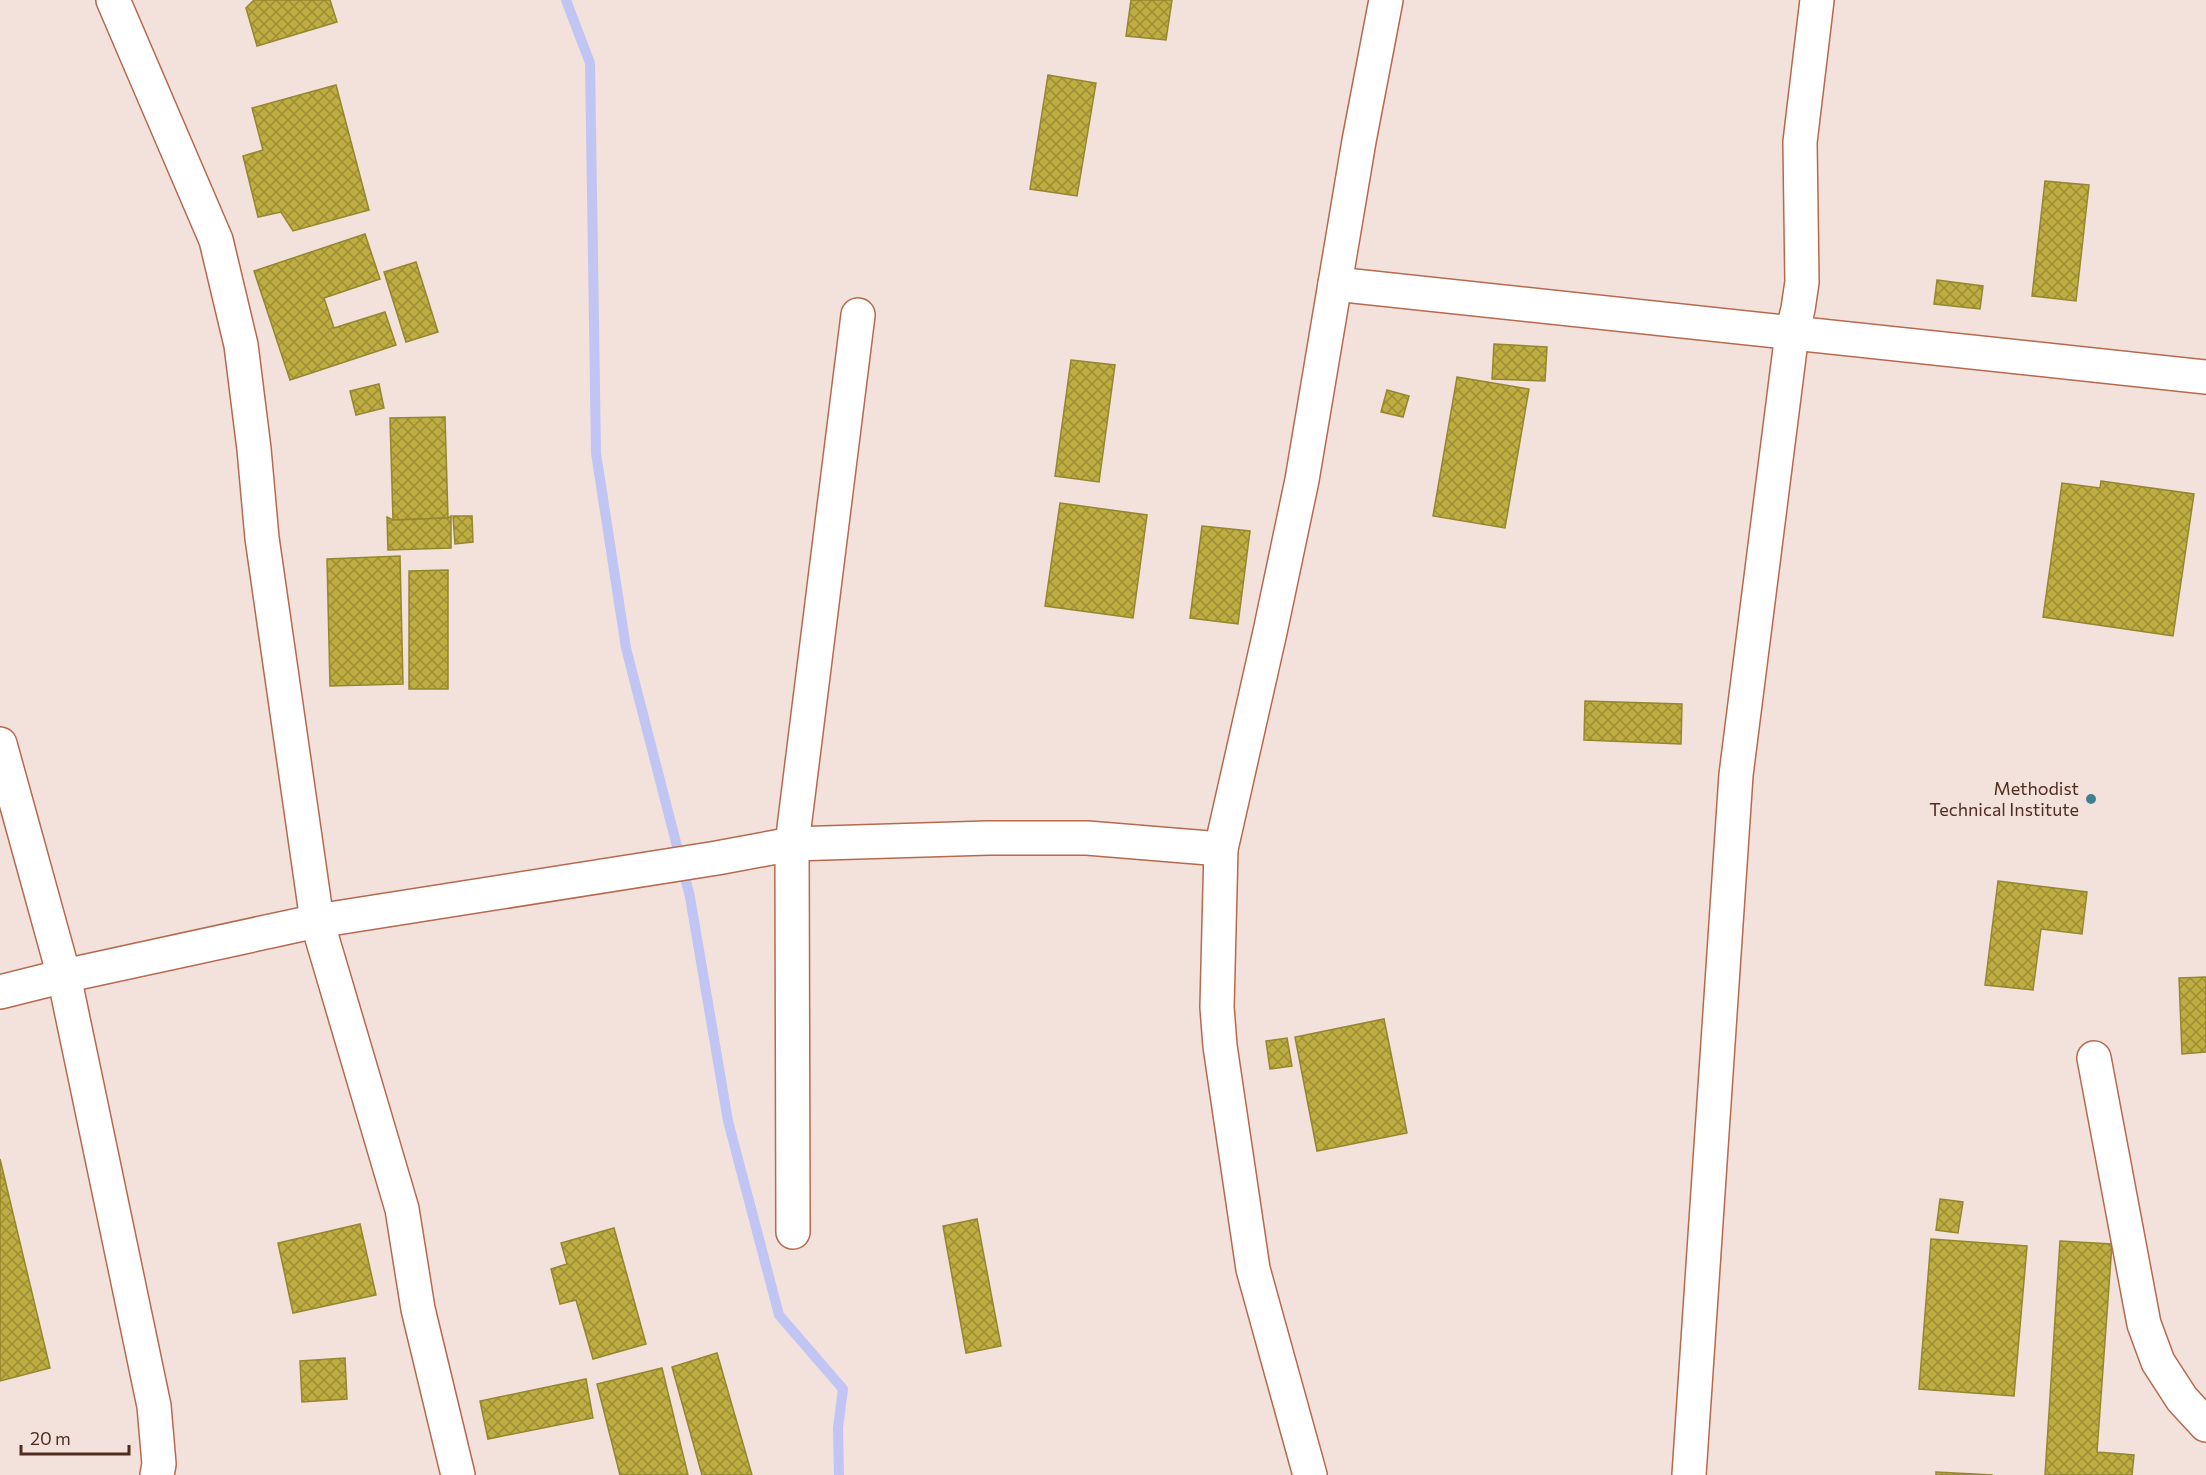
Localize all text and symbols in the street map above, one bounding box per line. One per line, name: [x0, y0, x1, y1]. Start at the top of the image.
place label: Methodist Technical Institute: [1929, 777, 2079, 820]
marker: Methodist Technical Institute: [2084, 792, 2098, 806]
scale bar: [21, 1418, 129, 1456]
text: 20 m: [30, 1427, 71, 1449]

